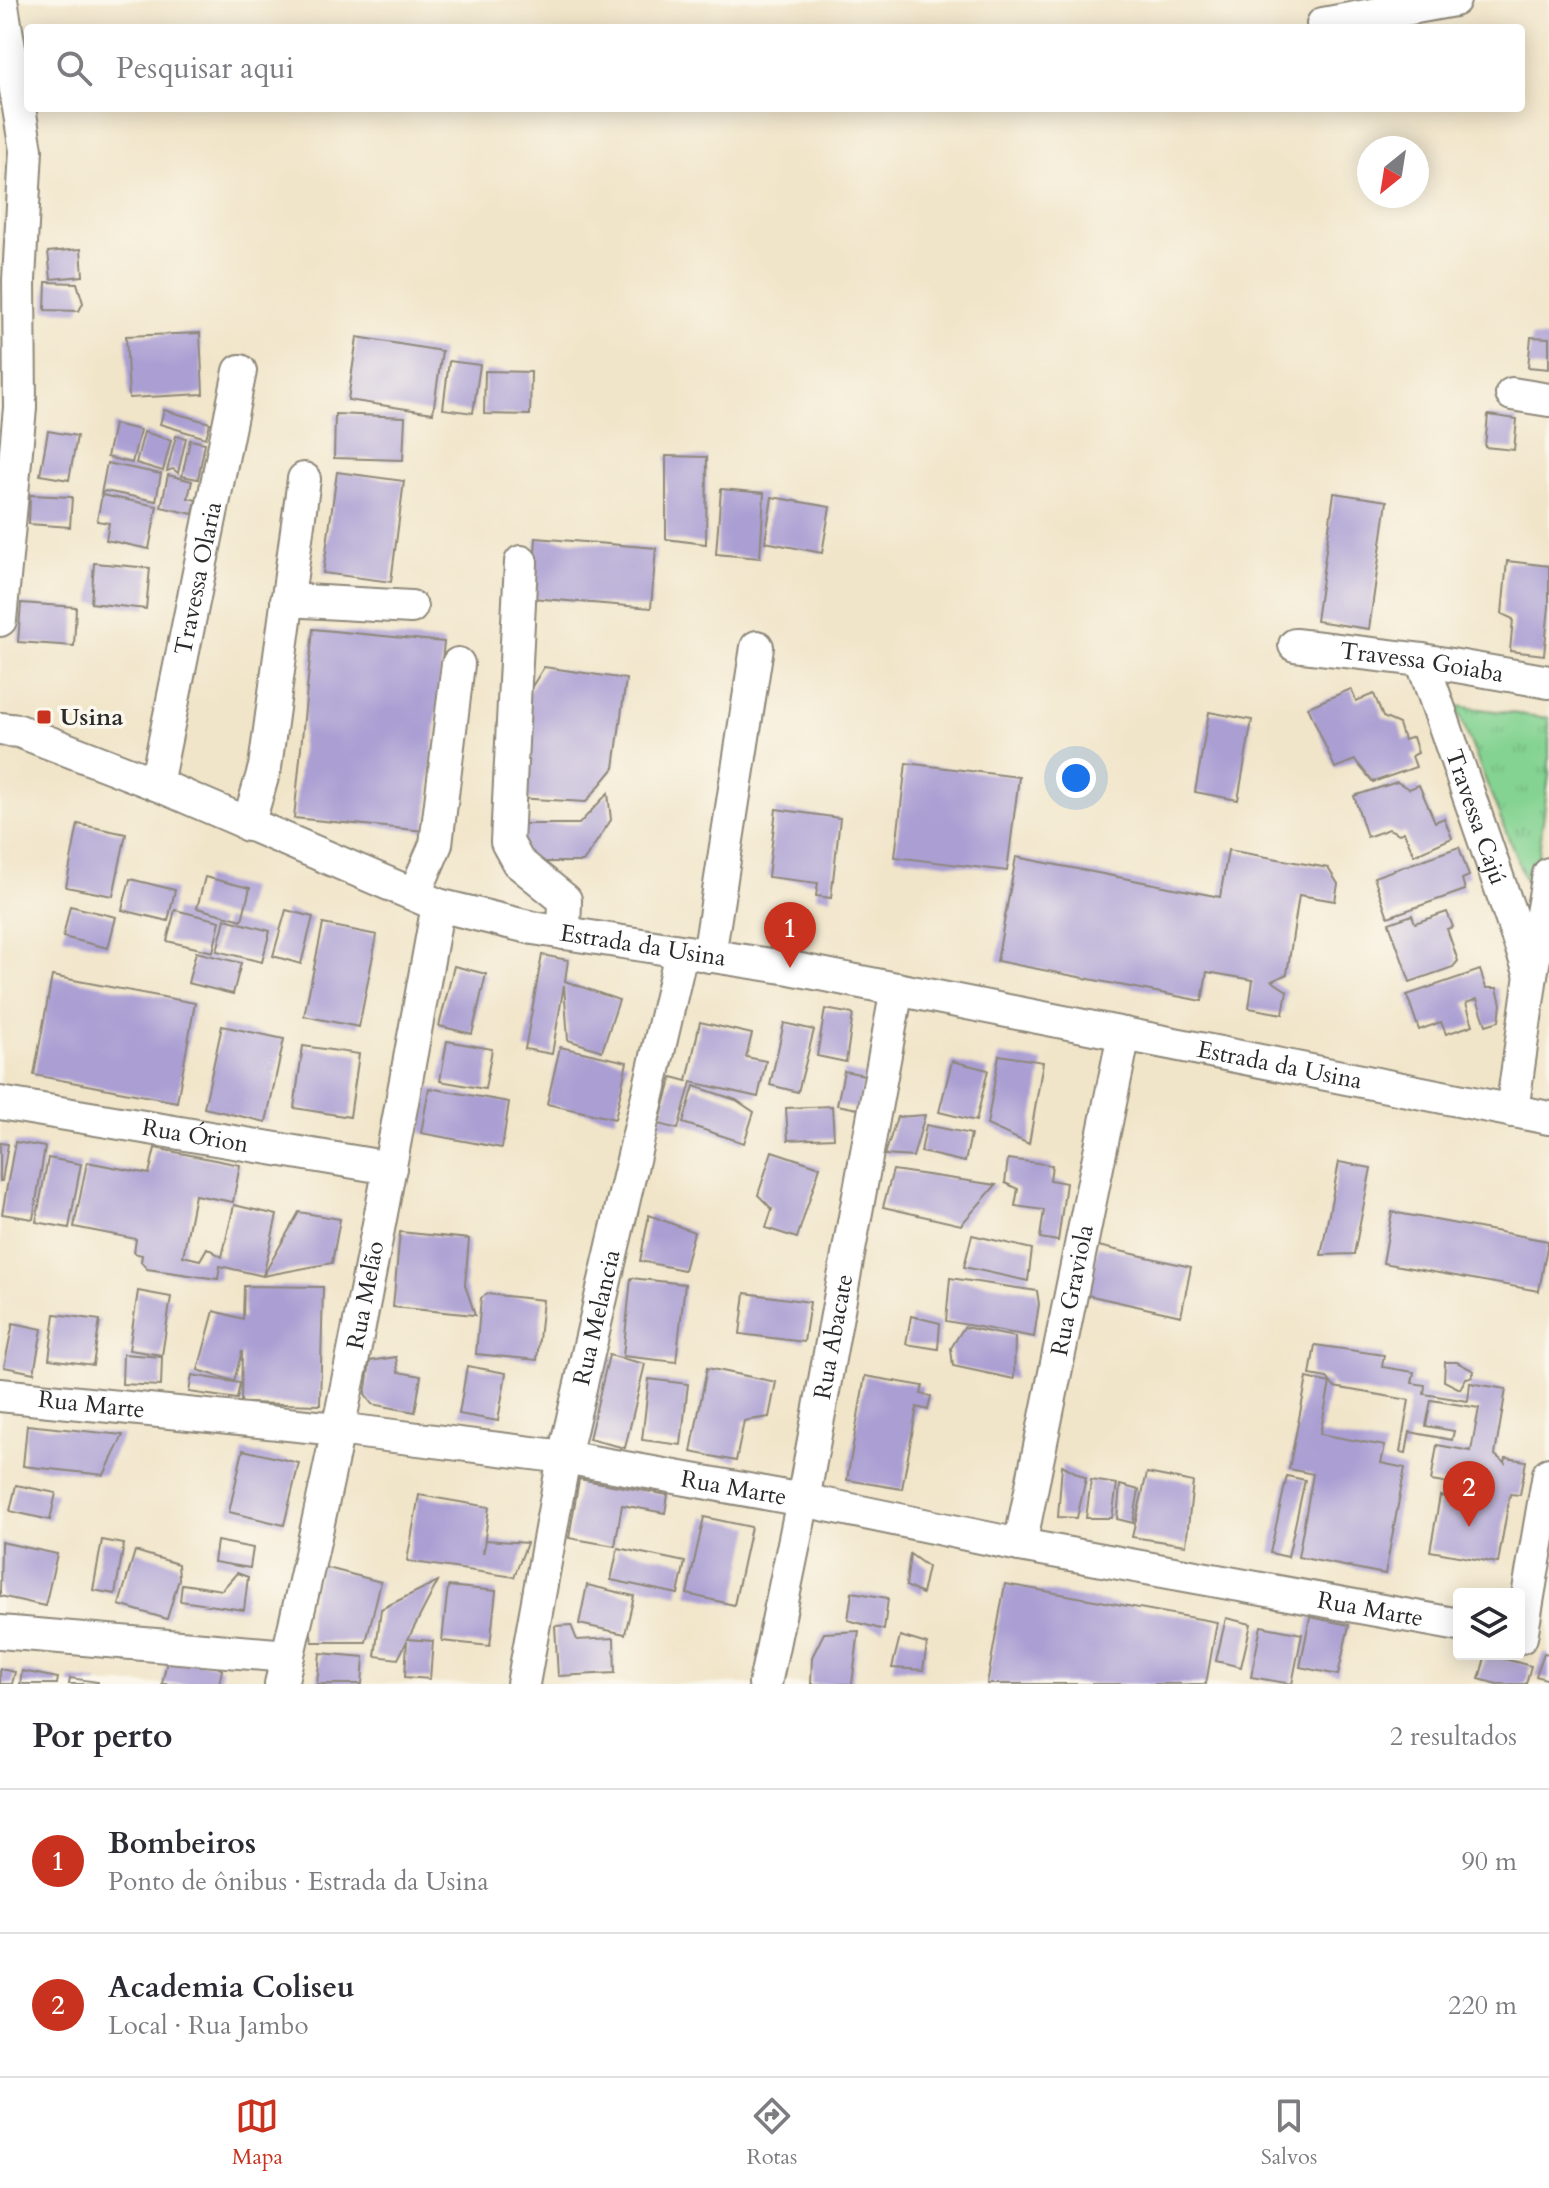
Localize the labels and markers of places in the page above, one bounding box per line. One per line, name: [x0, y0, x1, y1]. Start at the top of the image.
place label: Usina: [60, 701, 124, 734]
marker: Usina: [35, 708, 53, 726]
pin: 1: [764, 902, 816, 968]
pin: 2: [1443, 1461, 1495, 1527]

